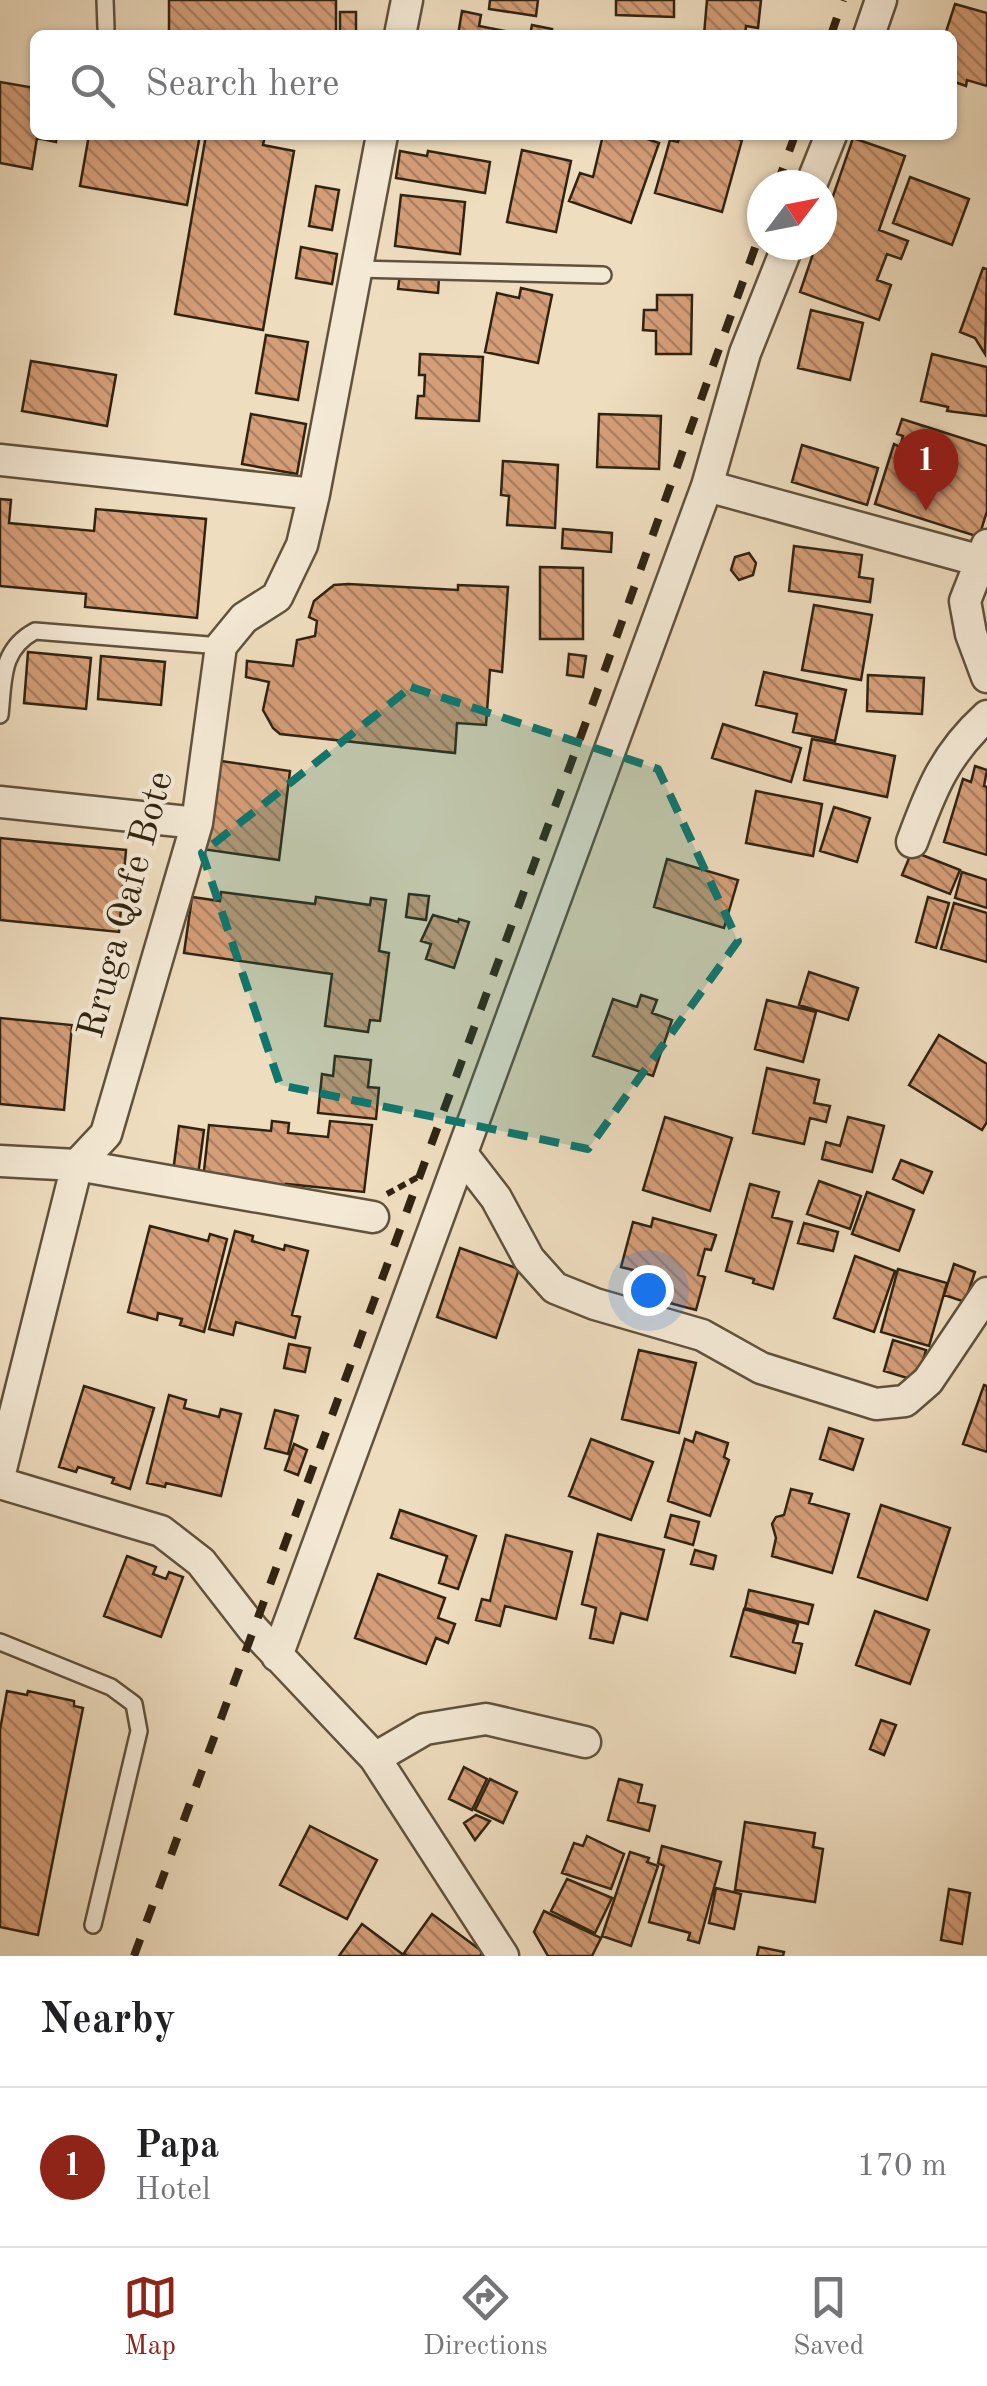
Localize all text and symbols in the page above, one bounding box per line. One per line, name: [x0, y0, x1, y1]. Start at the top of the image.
search box: [30, 30, 957, 140]
icon: search: [65, 58, 120, 113]
text: Search here: [145, 66, 340, 104]
north arrow: [747, 170, 837, 260]
pin: 1: [894, 428, 958, 511]
street label: Rruga Qafe Bote: [73, 767, 181, 1043]
your location: [623, 1265, 674, 1316]
text: Nearby: [40, 2000, 176, 2042]
text: Papa: [135, 2128, 219, 2166]
text: 1: [63, 2151, 82, 2183]
text: 170 m: [857, 2151, 947, 2183]
text: Hotel: [135, 2175, 211, 2207]
tab: Map: [123, 2270, 178, 2365]
tab: Directions: [423, 2270, 548, 2365]
tab: Saved: [793, 2270, 864, 2365]

